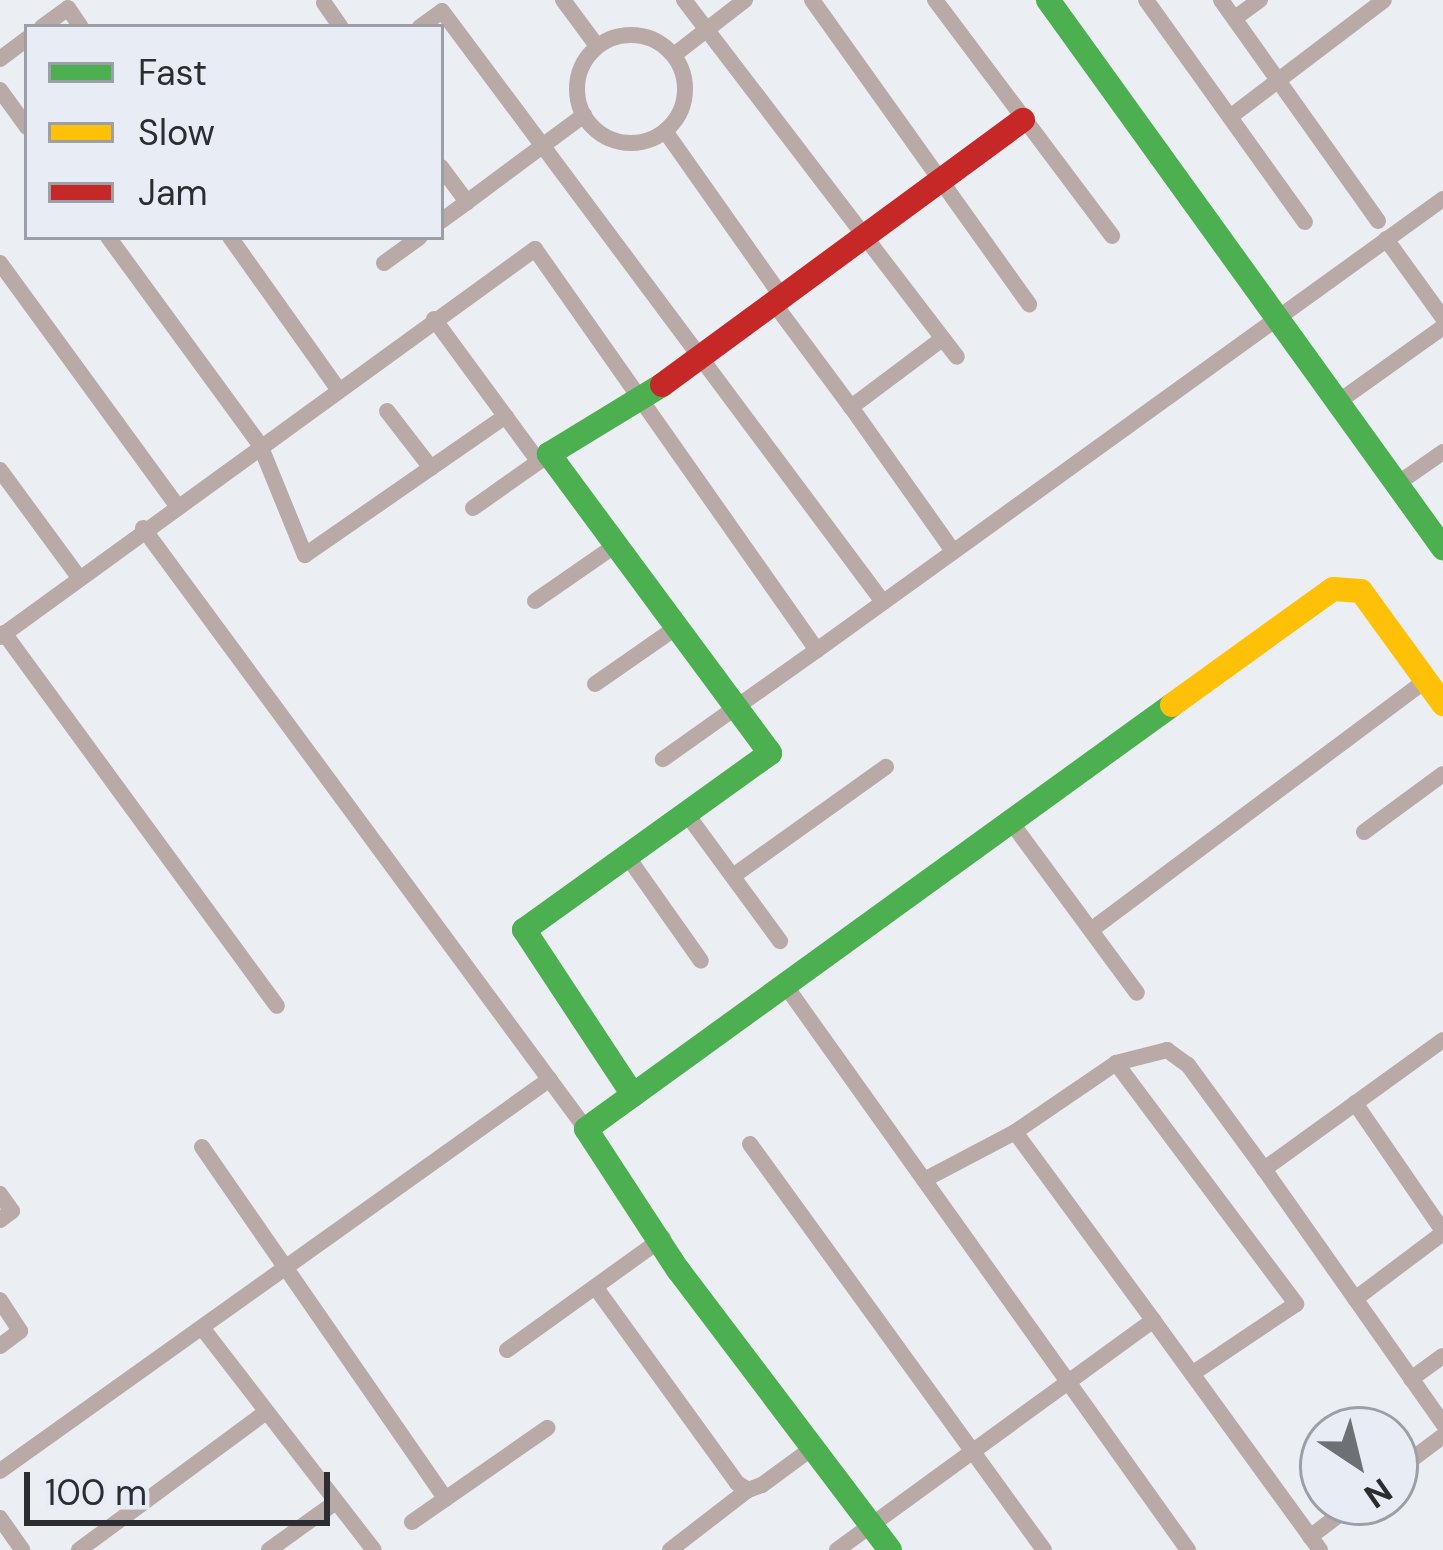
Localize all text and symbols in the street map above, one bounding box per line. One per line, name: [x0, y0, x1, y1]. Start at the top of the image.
legend: [24, 24, 444, 240]
text: Fast: [138, 49, 207, 96]
text: Slow: [138, 109, 215, 156]
text: Jam: [138, 169, 208, 216]
north arrow: [1299, 1406, 1419, 1526]
scale bar: [30, 1448, 336, 1522]
text: 100 m: [45, 1469, 147, 1516]
text: N: [1356, 1469, 1400, 1518]

